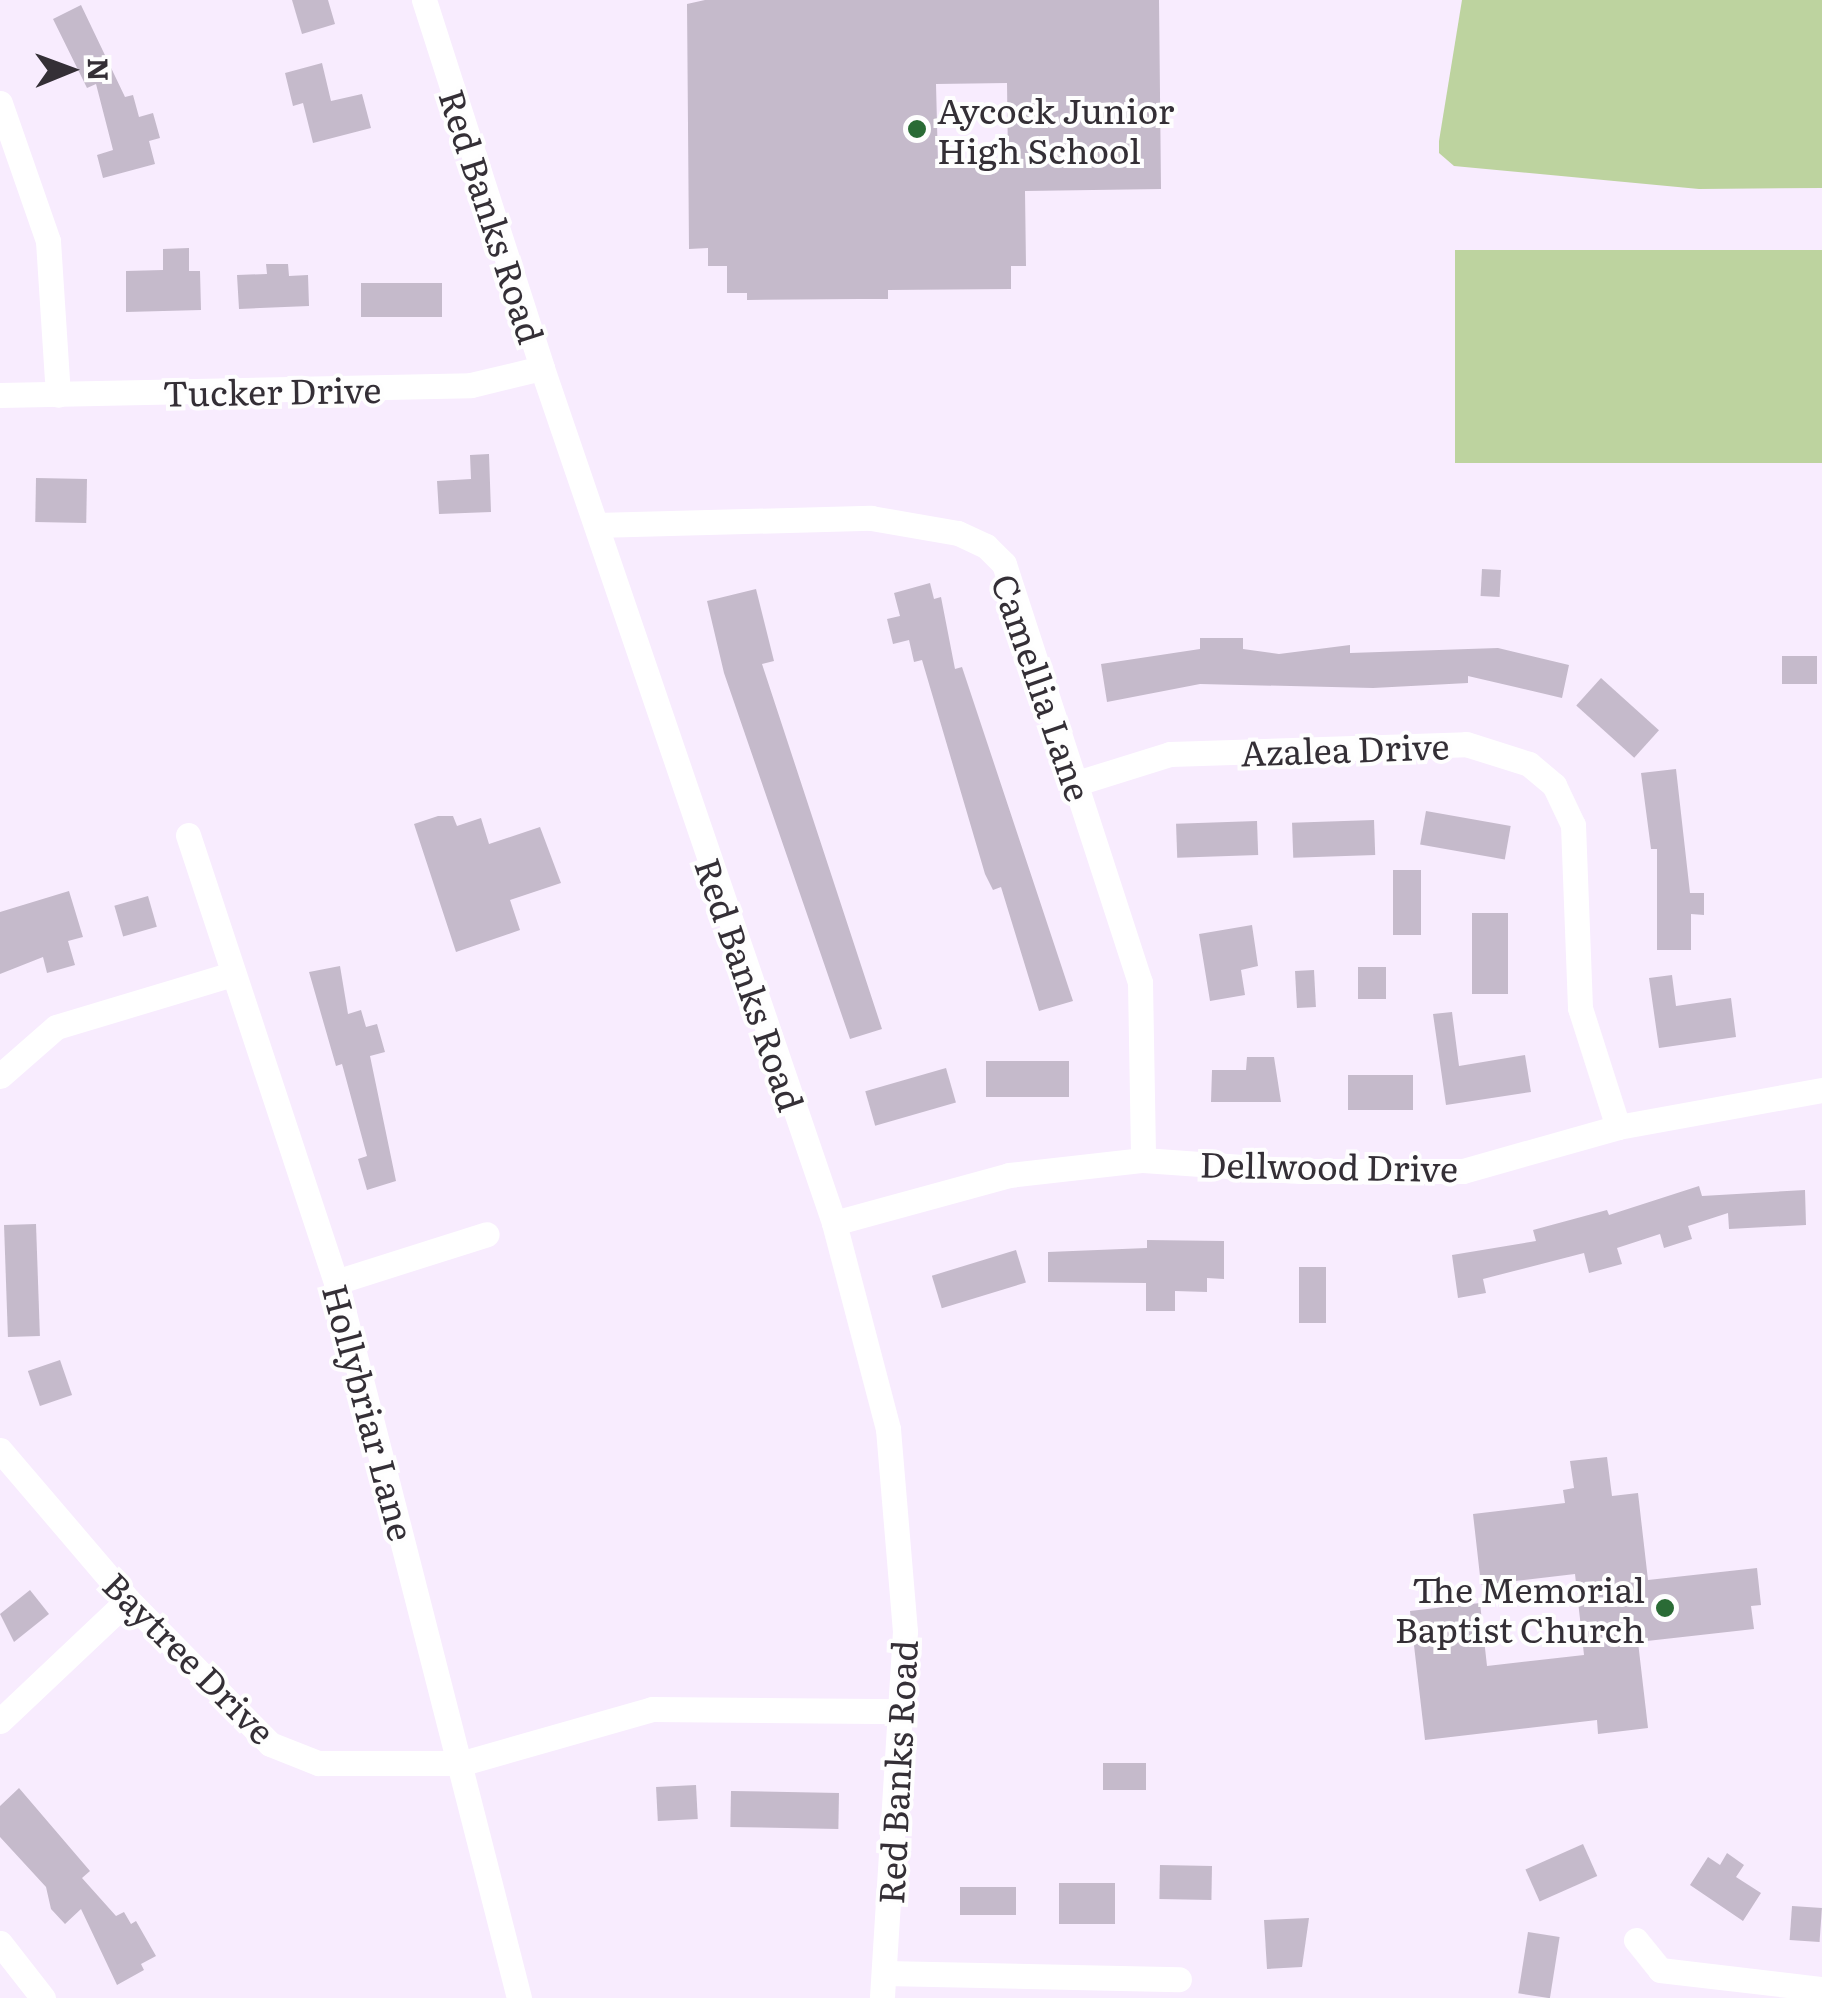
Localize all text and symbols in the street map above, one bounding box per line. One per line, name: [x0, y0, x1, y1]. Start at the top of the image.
north arrow: [20, 20, 120, 120]
text: N: [79, 57, 121, 82]
street label: Red Banks Road: [432, 84, 554, 348]
place label: Aycock Junior High School: [937, 88, 1174, 170]
marker: Aycock Junior High School: [906, 118, 928, 140]
street label: Tucker Drive: [162, 367, 382, 413]
street label: Camellia Lane: [985, 568, 1101, 806]
street label: Azalea Drive: [1240, 723, 1450, 773]
street label: Red Banks Road: [688, 852, 814, 1116]
street label: Dellwood Drive: [1200, 1142, 1458, 1188]
street label: Hollybriar Lane: [316, 1279, 424, 1545]
street label: Baytree Drive: [96, 1563, 284, 1751]
place label: The Memorial Baptist Church: [1395, 1567, 1645, 1649]
marker: The Memorial Baptist Church: [1654, 1597, 1676, 1619]
street label: Red Banks Road: [868, 1639, 924, 1905]

